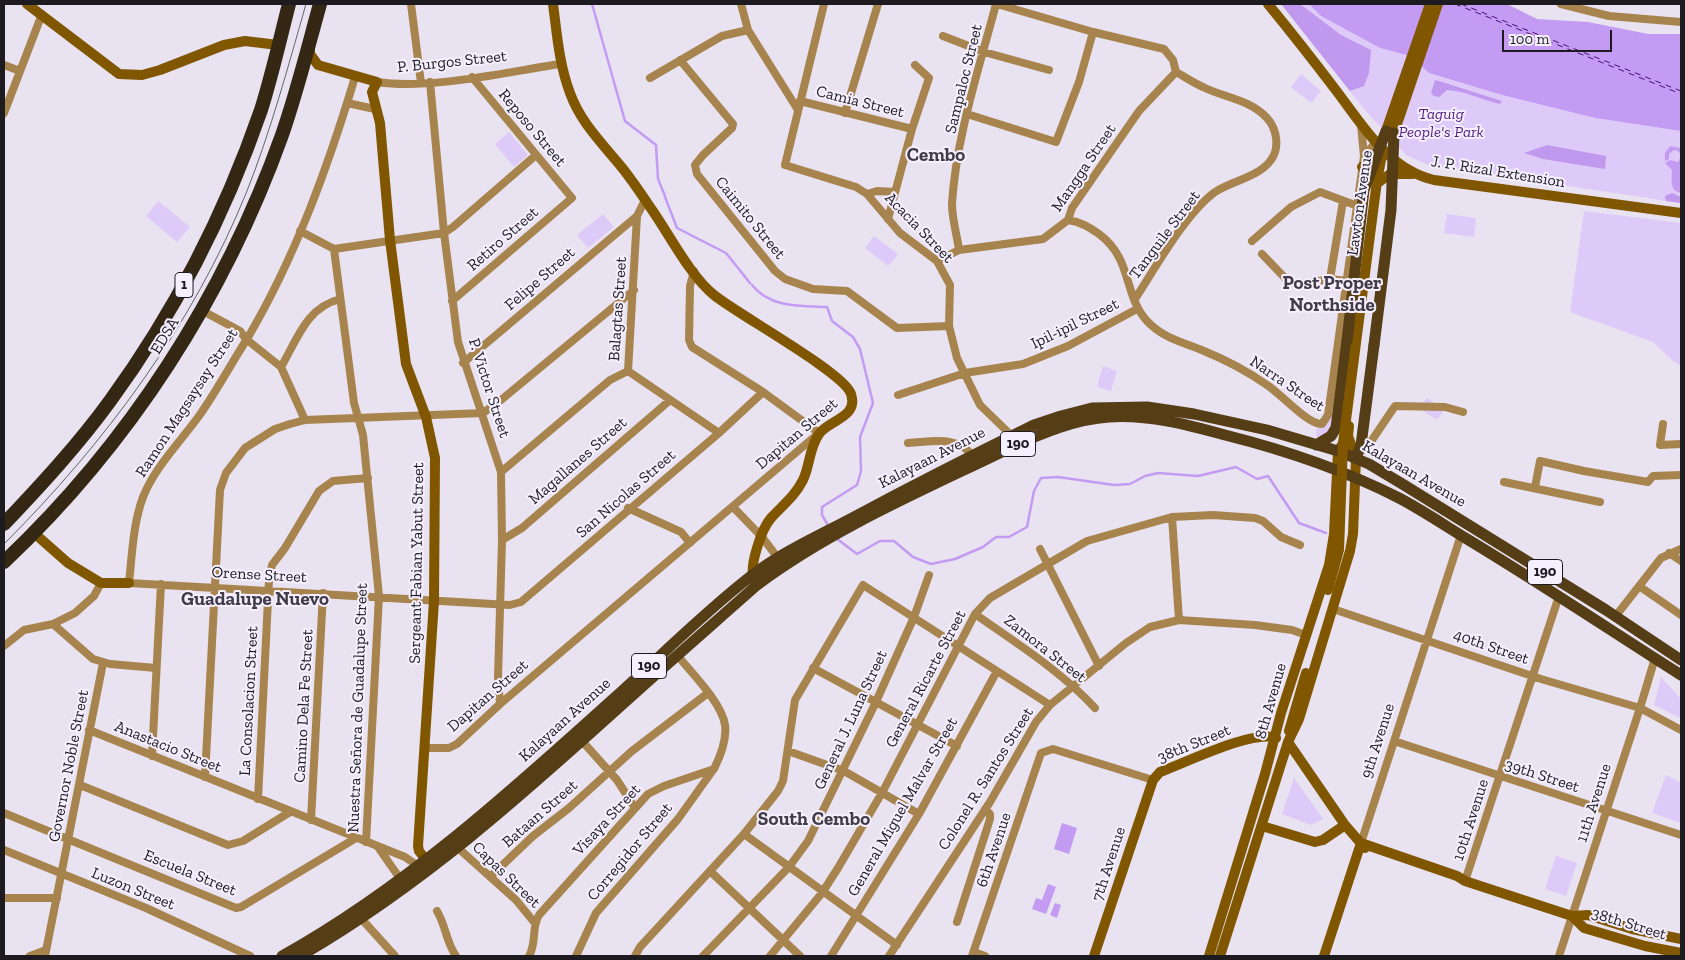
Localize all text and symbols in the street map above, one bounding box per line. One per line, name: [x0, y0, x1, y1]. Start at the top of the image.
scale bar: [1505, 20, 1615, 52]
street label: Sampaloc Street: [941, 22, 987, 136]
text: 100 m: [1510, 30, 1549, 48]
street label: P. Burgos Street: [396, 47, 508, 77]
street label: Camia Street: [814, 82, 906, 122]
street label: Reposo Street: [494, 85, 570, 171]
park label: Taguig People's Park: [1398, 104, 1484, 142]
street label: Mangga Street: [1048, 120, 1120, 216]
district label: Cembo: [907, 145, 965, 167]
street label: Lawton Avenue: [1343, 149, 1377, 257]
street label: J. P. Rizal Extension: [1430, 152, 1566, 192]
street label: Caimito Street: [711, 173, 789, 263]
street label: Tanguile Street: [1125, 187, 1205, 283]
street label: Acacia Street: [881, 189, 957, 267]
street label: Retiro Street: [463, 203, 543, 275]
street label: Felipe Street: [501, 243, 579, 315]
street label: Balagtas Street: [605, 256, 631, 362]
road number: 1: [175, 272, 193, 298]
district label: Post Proper Northside: [1283, 273, 1381, 317]
street label: Ipil-ipil Street: [1028, 294, 1122, 354]
street label: EDSA: [147, 314, 183, 358]
street label: Ramon Magsaysay Street: [132, 325, 242, 481]
street label: P. Victor Street: [464, 336, 514, 440]
street label: Narra Street: [1246, 352, 1328, 416]
street label: Dapitan Street: [752, 394, 842, 474]
street label: Magallanes Street: [525, 413, 631, 509]
street label: Kalayaan Avenue: [876, 423, 988, 493]
road number: 190: [1000, 432, 1036, 456]
street label: Kalayaan Avenue: [1359, 436, 1469, 512]
street label: San Nicolas Street: [572, 446, 680, 542]
street label: Sergeant Fabian Yabut Street: [406, 462, 428, 664]
road number: 190: [1528, 560, 1562, 584]
street label: Orense Street: [211, 563, 307, 587]
street label: Nuestra Señora de Guadalupe Street: [344, 583, 372, 833]
district label: Guadalupe Nuevo: [181, 589, 329, 611]
street label: General Ricarte Street: [882, 607, 970, 751]
street label: Zamora Street: [1000, 611, 1090, 687]
street label: 40th Street: [1451, 625, 1531, 669]
street label: La Consolacion Street: [235, 626, 263, 776]
street label: Camino Dela Fe Street: [290, 629, 318, 783]
street label: General J. Luna Street: [810, 647, 892, 793]
road number: 190: [632, 654, 666, 678]
street label: Dapitan Street: [444, 656, 532, 736]
street label: 8th Avenue: [1251, 661, 1291, 741]
street label: Kalayaan Avenue: [515, 674, 615, 766]
street label: Governor Noble Street: [45, 688, 93, 844]
street label: 9th Avenue: [1357, 701, 1399, 781]
street label: Colonel R. Santos Street: [934, 704, 1038, 854]
street label: General Miguel Malvar Street: [844, 714, 962, 900]
street label: Anastacio Street: [112, 717, 224, 777]
street label: 38th Street: [1155, 721, 1233, 767]
street label: 39th Street: [1502, 755, 1582, 797]
street label: 11th Avenue: [1572, 761, 1616, 845]
street label: Bataan Street: [498, 776, 582, 852]
street label: 10th Avenue: [1449, 777, 1493, 863]
street label: Visaya Street: [569, 780, 645, 860]
street label: Corregidor Street: [583, 799, 677, 905]
district label: South Cembo: [758, 809, 870, 831]
street label: 6th Avenue: [972, 810, 1016, 890]
street label: 7th Avenue: [1088, 825, 1130, 903]
street label: Capas Street: [468, 838, 544, 912]
street label: Escuela Street: [141, 846, 239, 900]
street label: Luzon Street: [89, 864, 177, 914]
street label: 38th Street: [1589, 904, 1669, 944]

